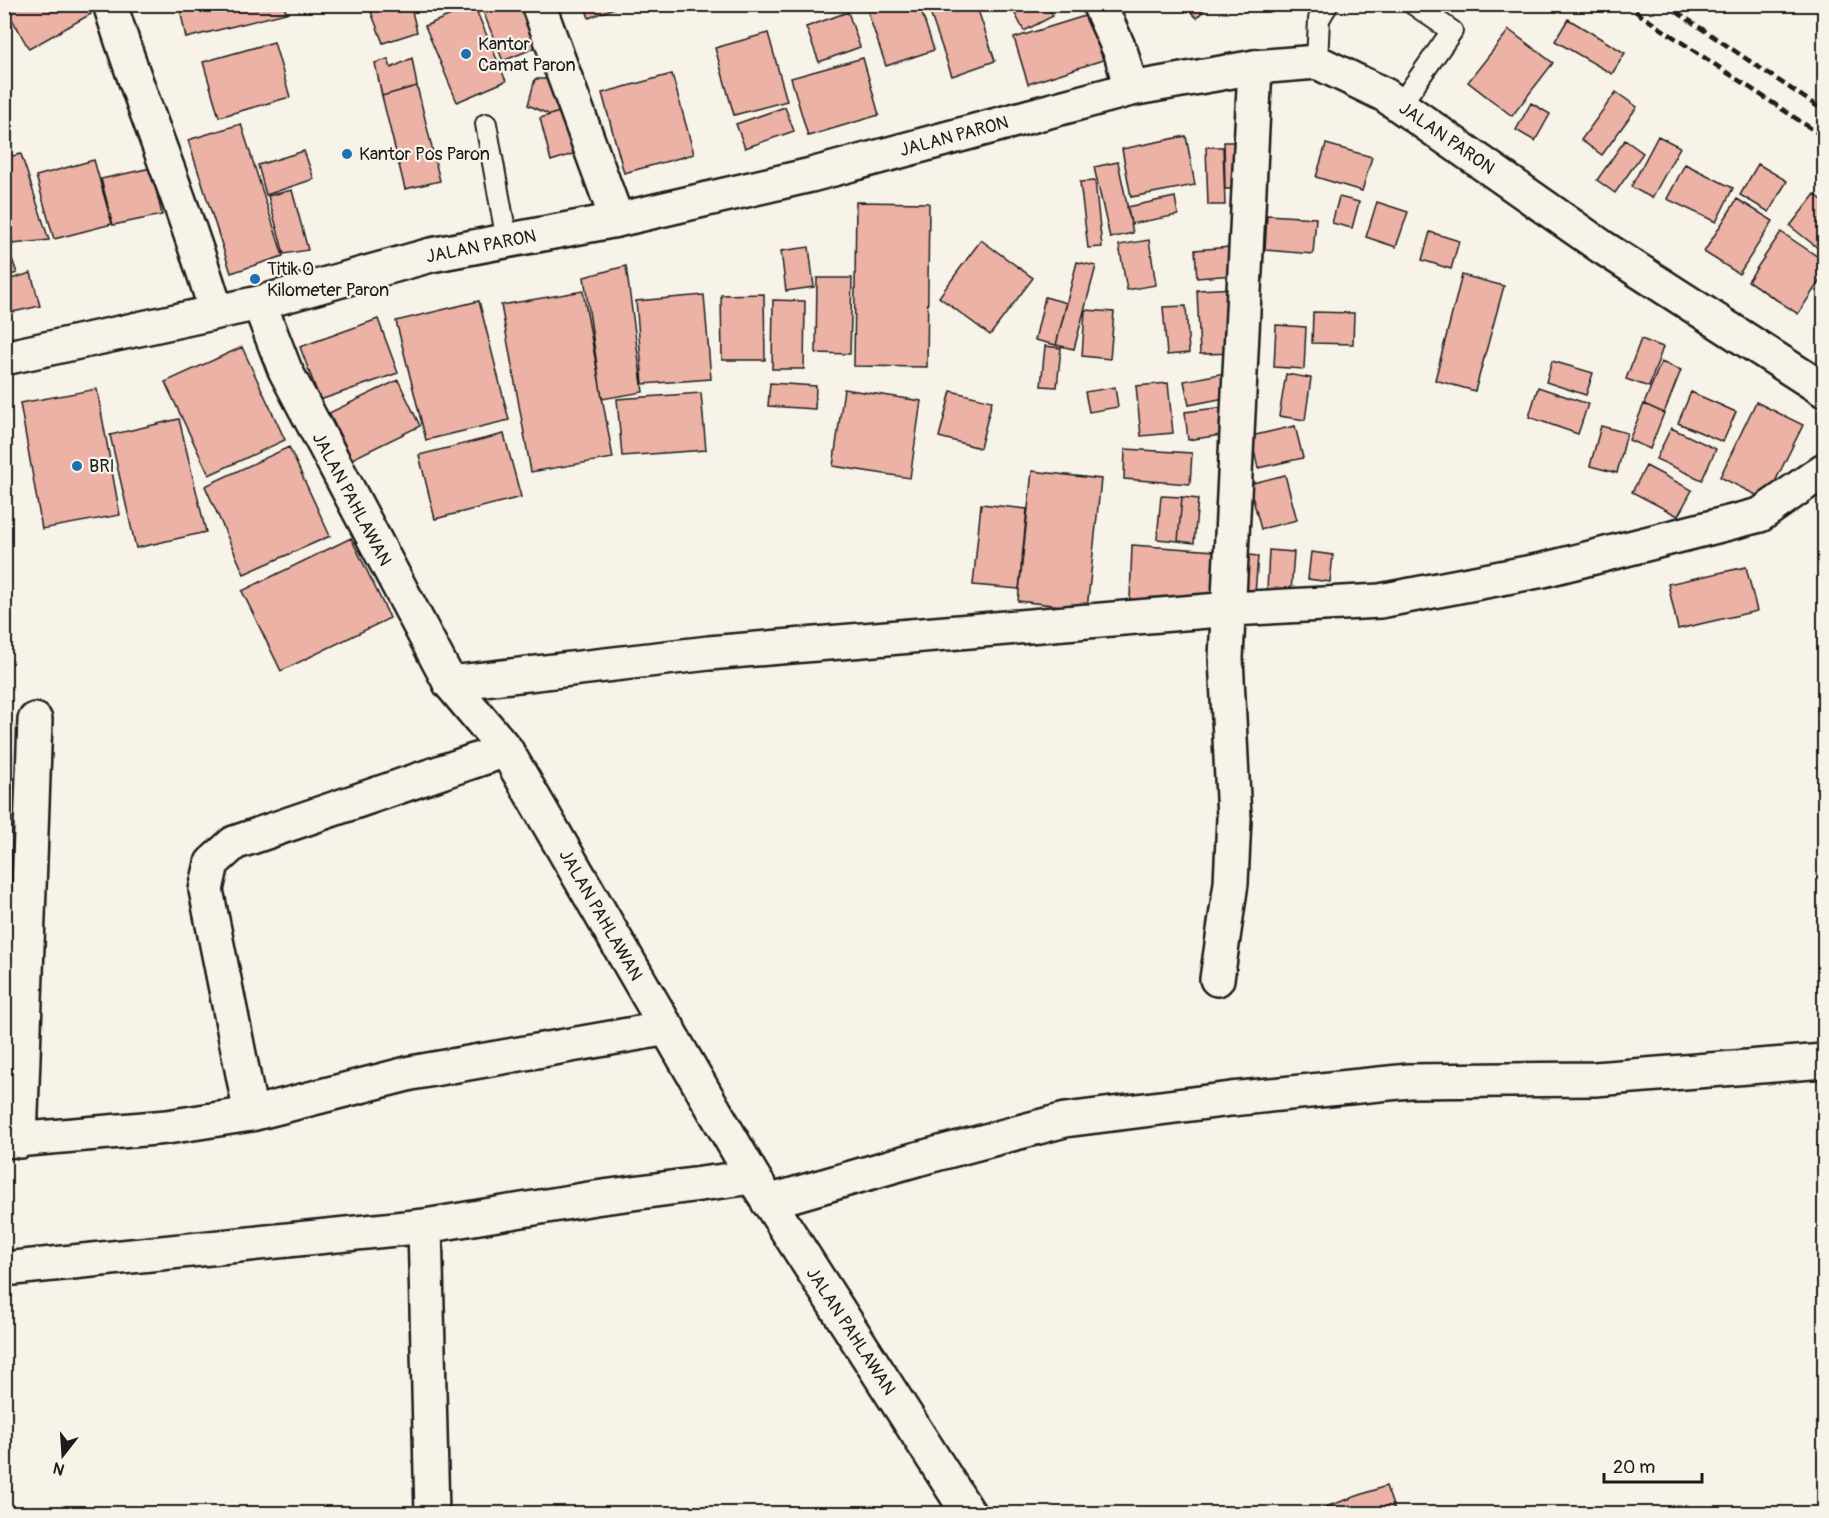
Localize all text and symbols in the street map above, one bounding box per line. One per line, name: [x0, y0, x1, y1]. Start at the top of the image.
place label: Kantor Camat Paron: [478, 33, 576, 77]
marker: Kantor Camat Paron: [459, 47, 473, 61]
street label: JALAN PARON: [1394, 97, 1499, 180]
street label: JALAN PARON: [897, 111, 1011, 162]
place label: Kantor Pos Paron: [359, 143, 490, 166]
marker: Kantor Pos Paron: [340, 147, 354, 161]
street label: JALAN PARON: [424, 225, 538, 268]
place label: Titik 0 Kilometer Paron: [267, 258, 389, 302]
marker: Titik 0 Kilometer Paron: [248, 272, 262, 286]
street label: JALAN PAHLAWAN: [307, 428, 396, 570]
place label: BRI: [89, 455, 115, 478]
marker: BRI: [70, 459, 84, 473]
street label: JALAN PAHLAWAN: [554, 845, 648, 985]
street label: JALAN PAHLAWAN: [801, 1263, 901, 1400]
north arrow: [33, 1425, 93, 1485]
scale bar: [1604, 1446, 1702, 1484]
text: 20 m: [1613, 1456, 1655, 1479]
text: N: [51, 1457, 67, 1480]

